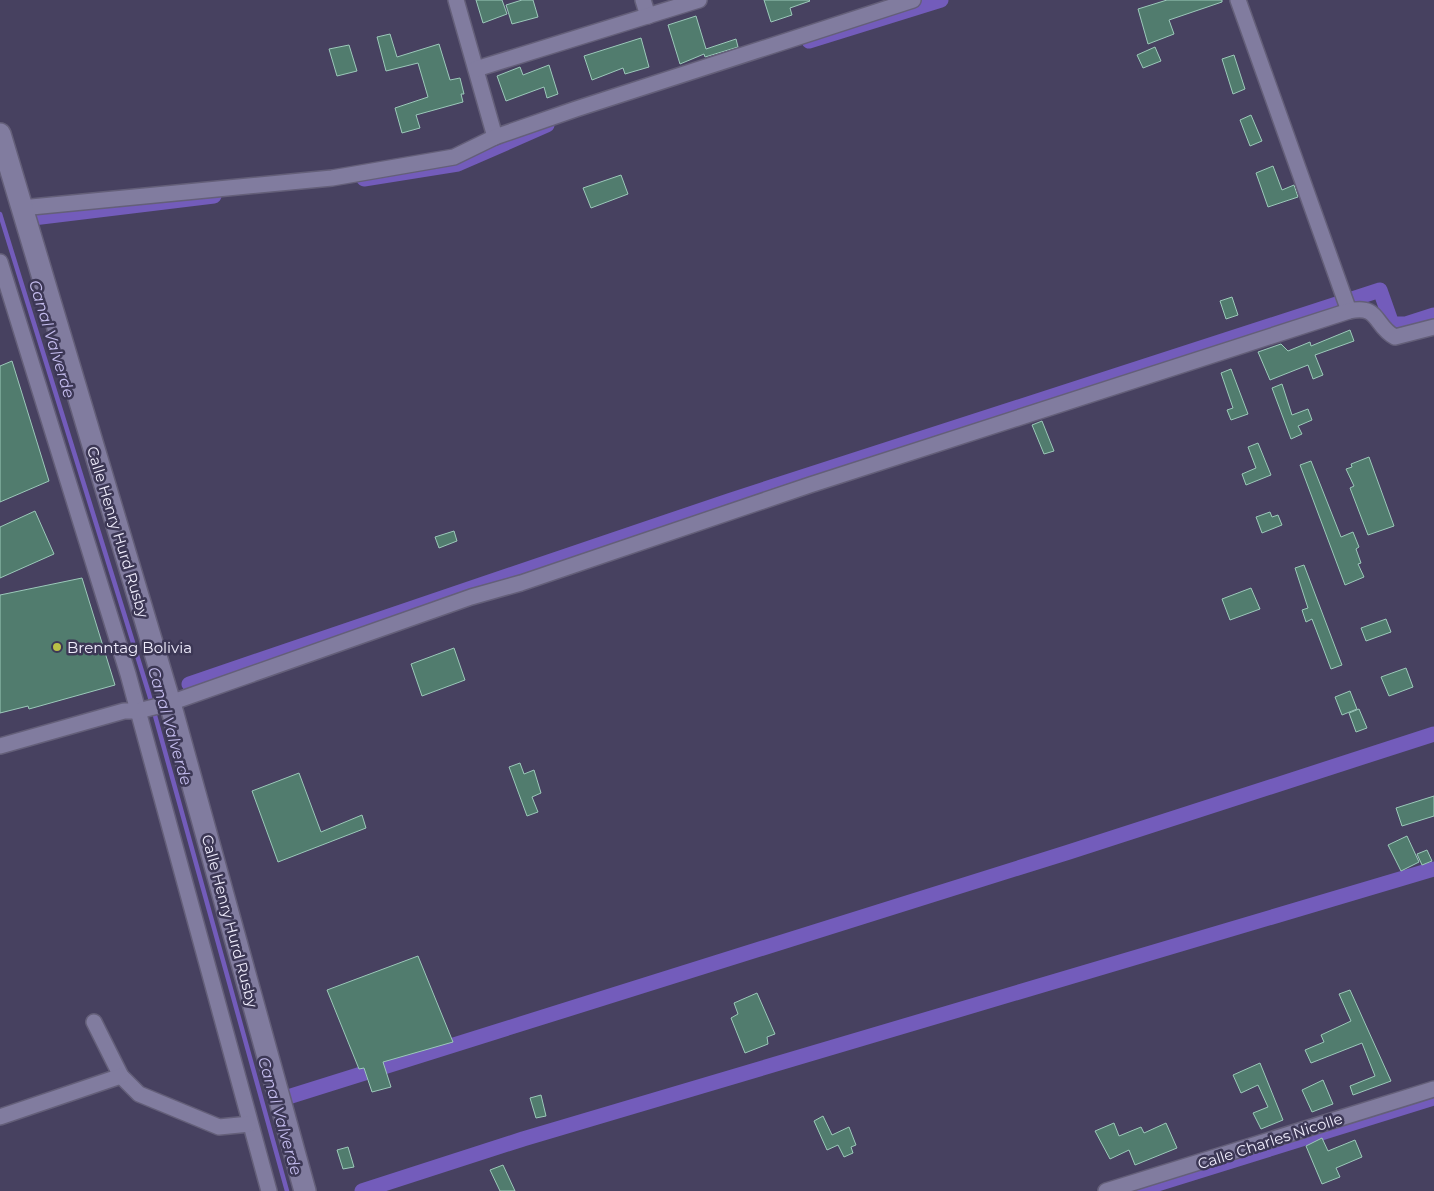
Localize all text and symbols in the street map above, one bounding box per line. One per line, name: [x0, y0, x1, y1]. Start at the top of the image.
water label: Canal Valverde: [25, 278, 79, 400]
street label: Calle Henry Hurd Rusby: [83, 444, 153, 621]
place label: Brenntag Bolivia: [67, 638, 192, 657]
marker: Brenntag Bolivia: [51, 641, 63, 653]
water label: Canal Valverde: [144, 665, 196, 787]
street label: Calle Henry Hurd Rusby: [198, 832, 262, 1010]
water label: Canal Valverde: [254, 1055, 306, 1177]
street label: Calle Charles Nicolle: [1195, 1109, 1345, 1173]

